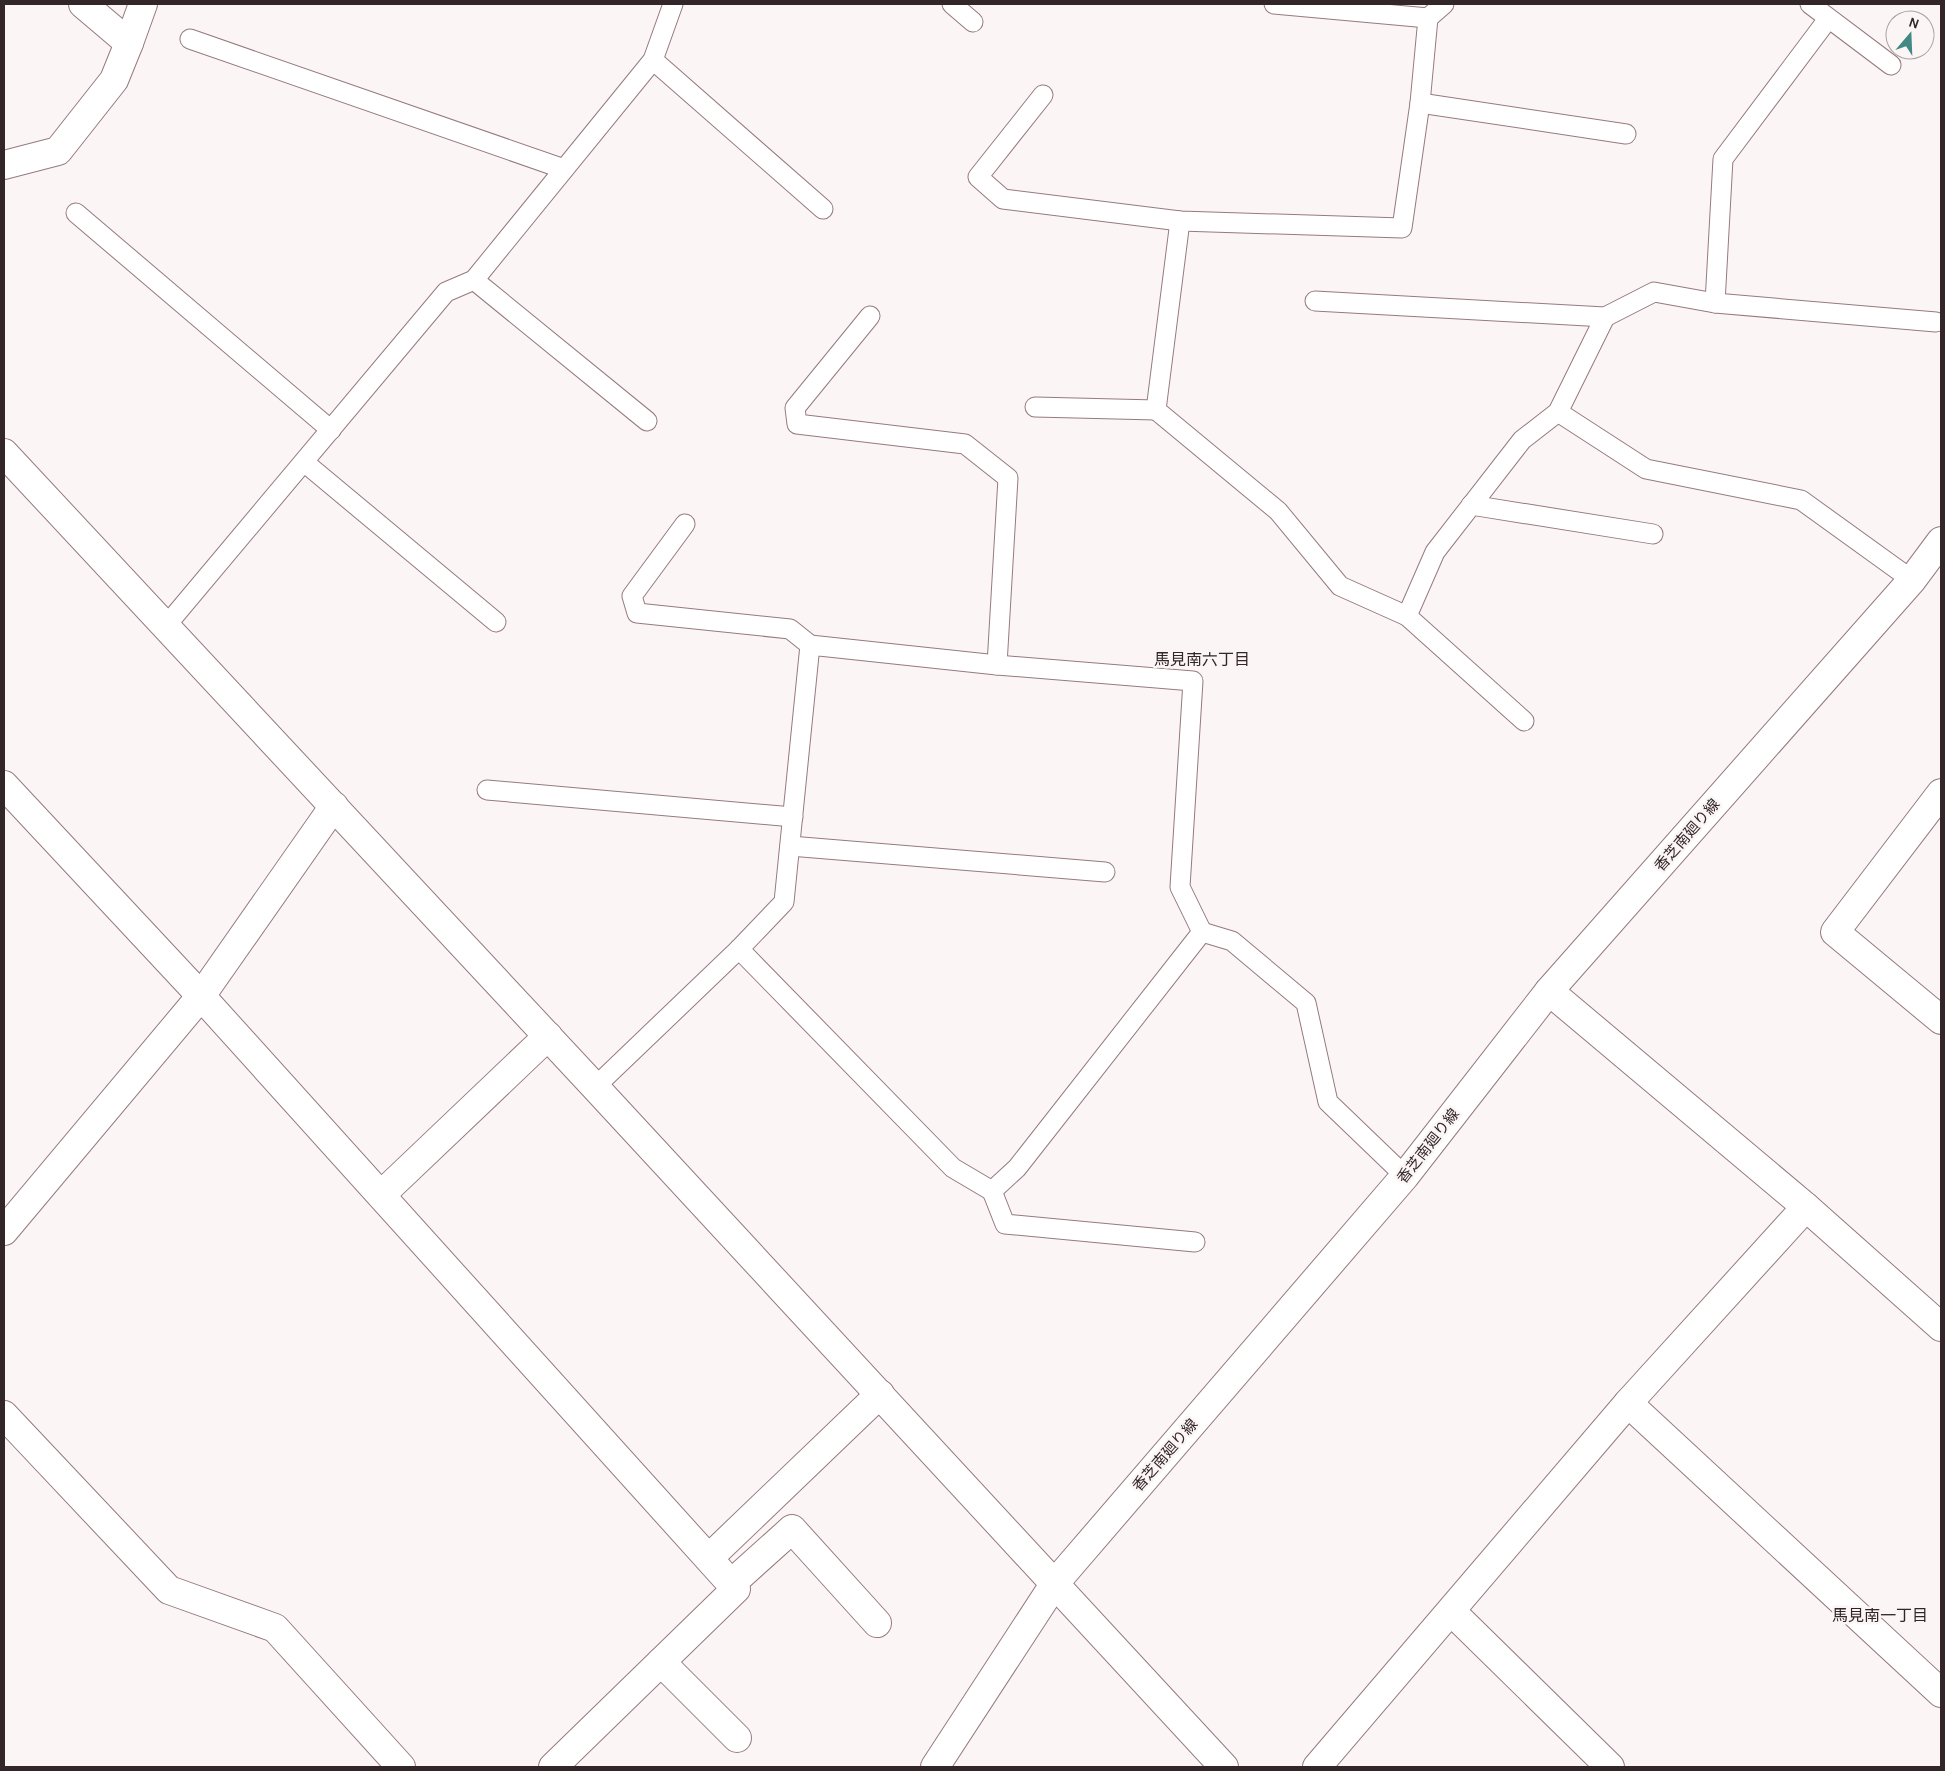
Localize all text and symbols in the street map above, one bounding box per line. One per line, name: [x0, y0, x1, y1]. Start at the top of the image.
north arrow: [1885, 10, 1935, 60]
text: N: [1907, 14, 1922, 33]
district label: 馬見南六丁目: [1154, 650, 1250, 669]
street label: 香芝南廻り線: [1651, 795, 1723, 875]
street label: 香芝南廻り線: [1393, 1105, 1463, 1187]
street label: 香芝南廻り線: [1129, 1415, 1201, 1495]
district label: 馬見南一丁目: [1832, 1606, 1928, 1625]

